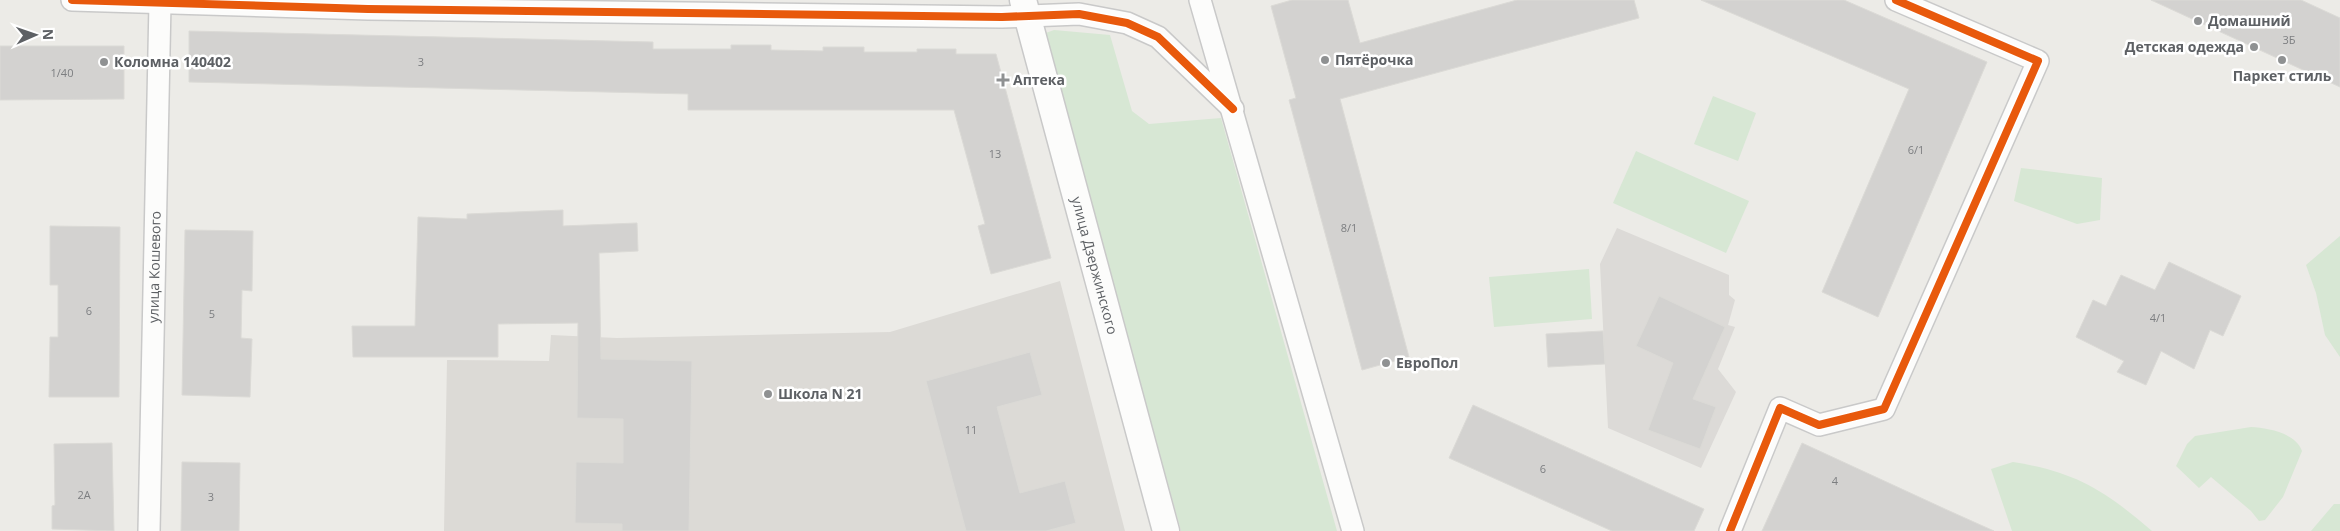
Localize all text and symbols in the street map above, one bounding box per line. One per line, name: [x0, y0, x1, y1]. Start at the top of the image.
north arrow: [10, 10, 60, 60]
place label: Домашний: [2208, 11, 2291, 30]
marker: Домашний: [2192, 15, 2204, 27]
text: N: [39, 29, 58, 41]
house number: 3Б: [2282, 32, 2296, 47]
place label: Детская одежда: [2125, 37, 2244, 56]
marker: Детская одежда: [2248, 41, 2260, 53]
place label: Пятёрочка: [1335, 50, 1414, 69]
place label: Коломна 140402: [114, 52, 231, 71]
house number: 3: [418, 54, 424, 69]
marker: Пятёрочка: [1319, 54, 1331, 66]
marker: Паркет стиль: [2276, 54, 2288, 66]
marker: Коломна 140402: [98, 56, 110, 68]
house number: 1/40: [51, 65, 73, 80]
place label: Паркет стиль: [2233, 66, 2332, 85]
place label: Аптека: [1013, 70, 1065, 89]
marker: Аптека: [997, 74, 1009, 86]
house number: 6/1: [1908, 142, 1924, 157]
house number: 13: [989, 146, 1001, 161]
street label: улица Дзержинского: [1067, 194, 1123, 336]
street label: улица Кошевого: [143, 211, 165, 323]
house number: 8/1: [1341, 220, 1357, 235]
house number: 6: [86, 303, 92, 318]
house number: 5: [209, 306, 215, 321]
house number: 4/1: [2150, 310, 2166, 325]
place label: ЕвроПол: [1396, 353, 1458, 372]
marker: ЕвроПол: [1380, 357, 1392, 369]
place label: Школа N 21: [778, 384, 863, 403]
marker: Школа N 21: [762, 388, 774, 400]
house number: 11: [965, 422, 977, 437]
house number: 6: [1540, 461, 1546, 476]
house number: 4: [1832, 473, 1839, 488]
house number: 2А: [77, 487, 91, 502]
house number: 3: [208, 489, 214, 504]

